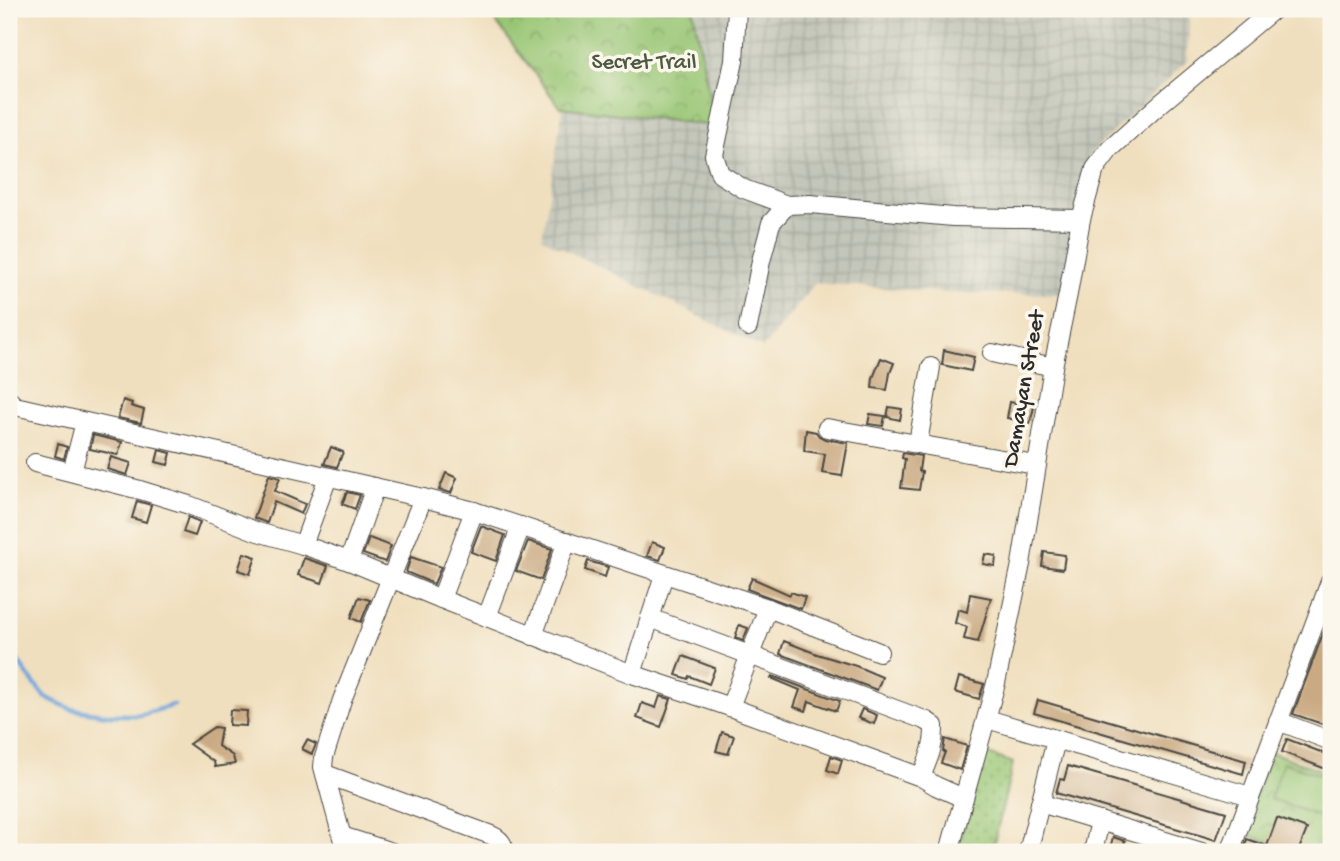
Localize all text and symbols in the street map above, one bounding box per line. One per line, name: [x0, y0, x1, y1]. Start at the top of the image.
park label: Secret Trail: [591, 50, 697, 77]
street label: Damayan Street: [998, 307, 1052, 471]

